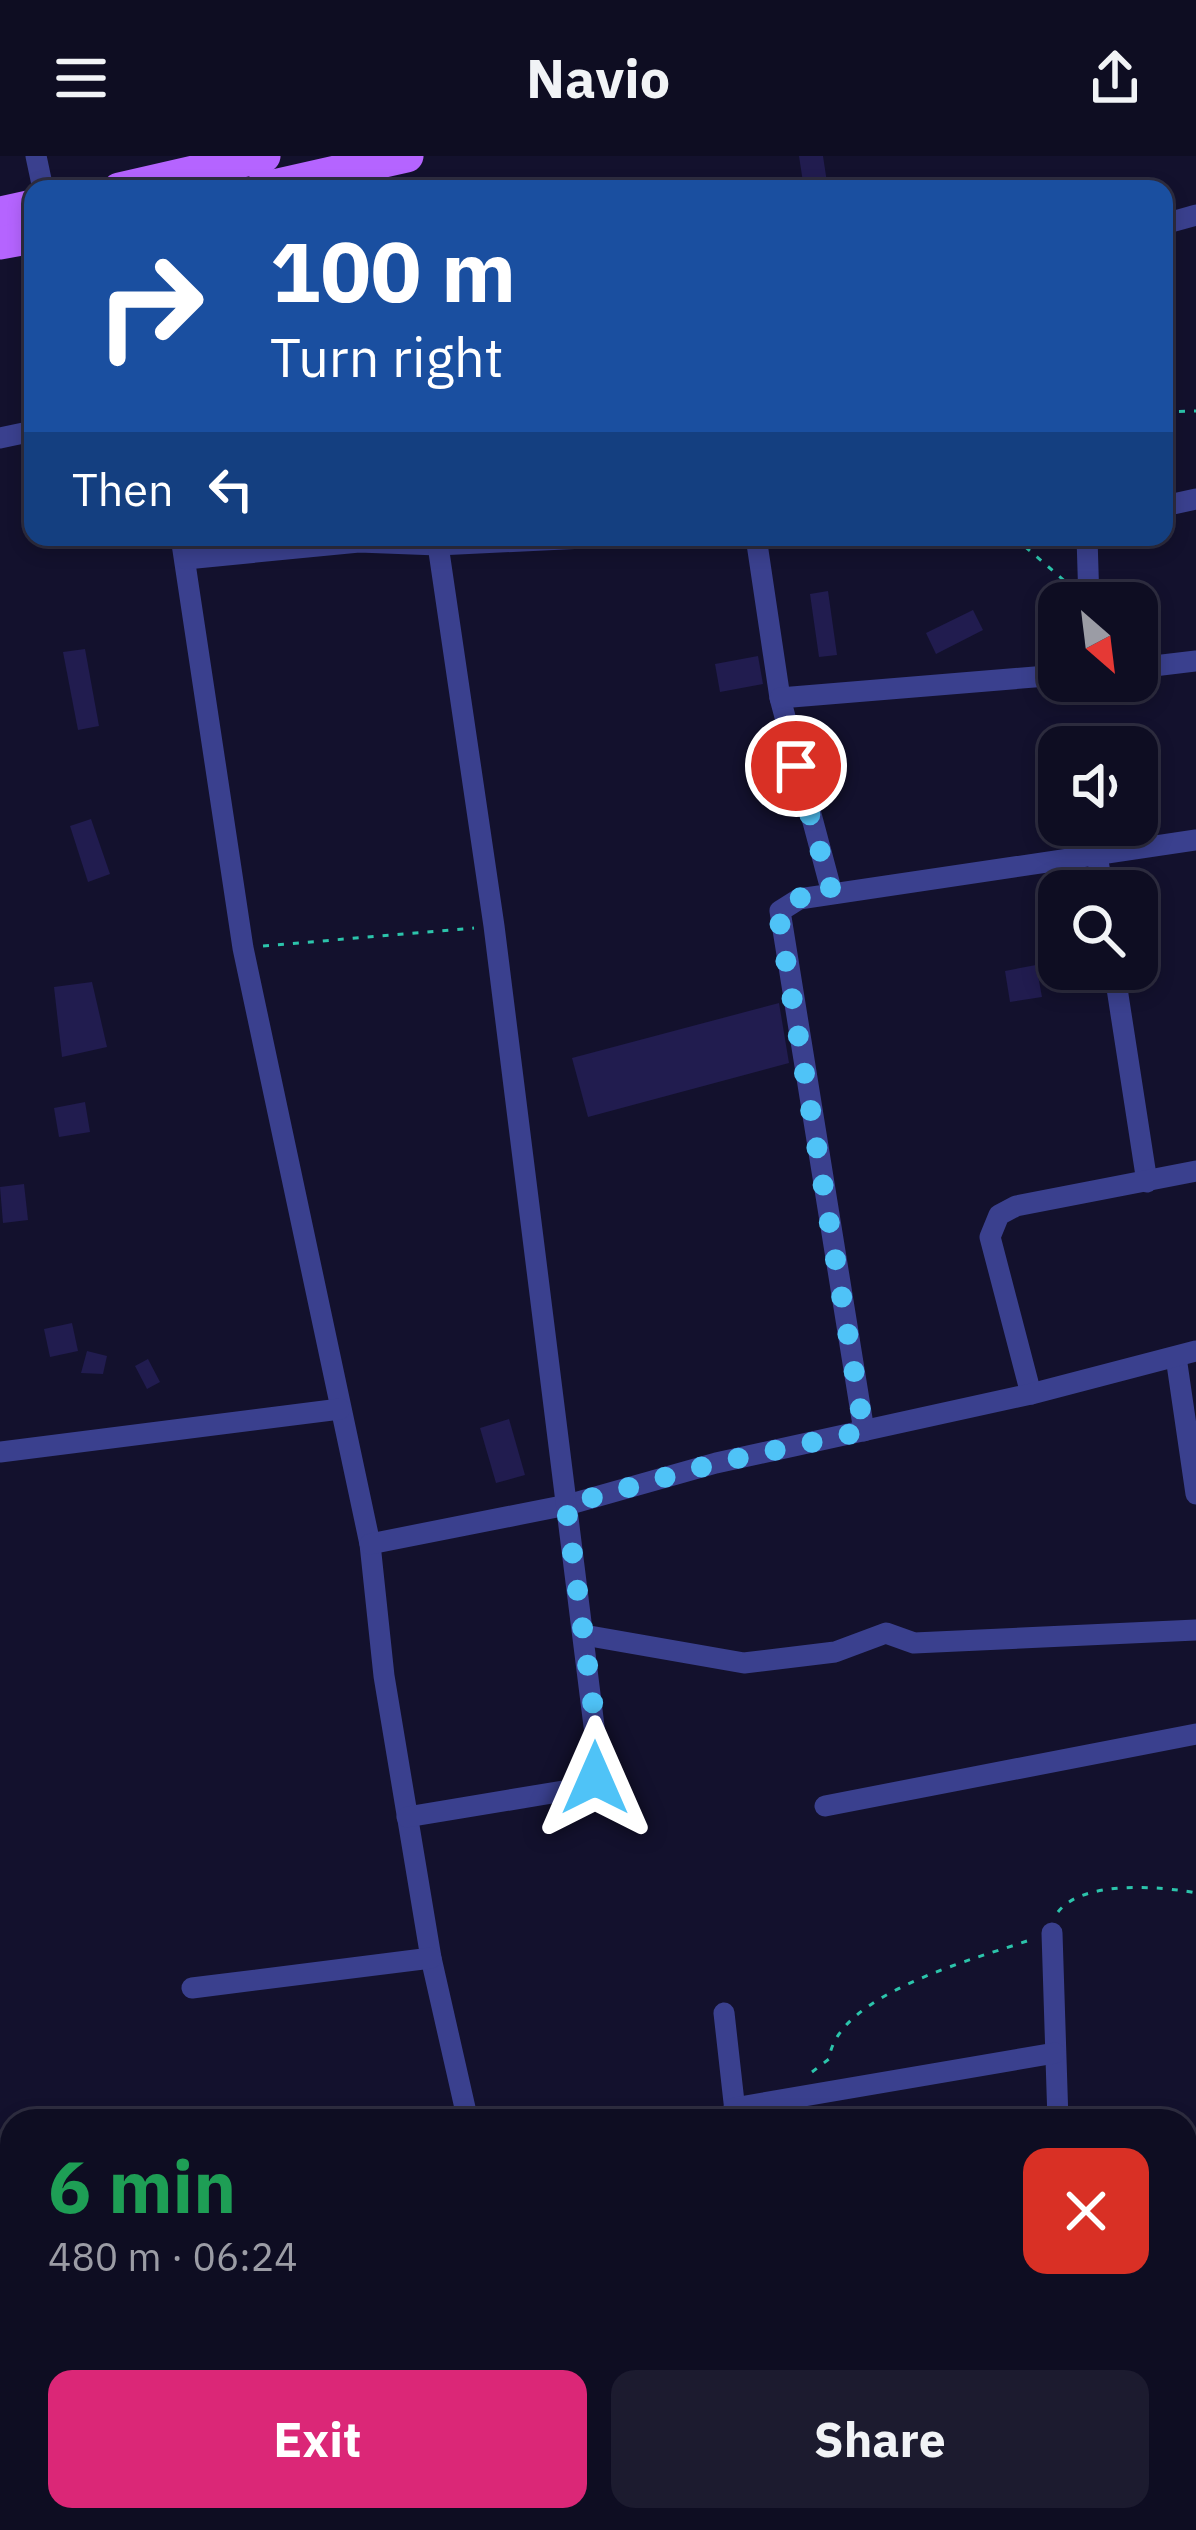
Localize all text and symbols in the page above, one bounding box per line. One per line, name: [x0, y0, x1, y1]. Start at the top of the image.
text: Navio: [526, 43, 670, 113]
icon: menu: [48, 45, 114, 111]
icon: share: [1082, 45, 1148, 111]
text: 100 m: [270, 216, 516, 325]
icon: right: [72, 228, 228, 384]
text: Turn right: [270, 322, 504, 392]
icon: left: [198, 456, 264, 522]
text: Then: [72, 460, 174, 518]
north arrow: [1038, 582, 1158, 702]
map controls: [1038, 582, 1158, 990]
pin: [745, 715, 847, 817]
button: sound: [1038, 726, 1158, 846]
icon: arrive: [763, 733, 829, 799]
button: search: [1038, 870, 1158, 990]
position arrow: [532, 1715, 658, 1841]
text: 6 min: [48, 2139, 236, 2233]
button: close: [1023, 2148, 1149, 2274]
text: 480 m · 06:24: [48, 2231, 298, 2282]
button: Exit: [48, 2370, 587, 2508]
button: Share: [611, 2370, 1149, 2508]

